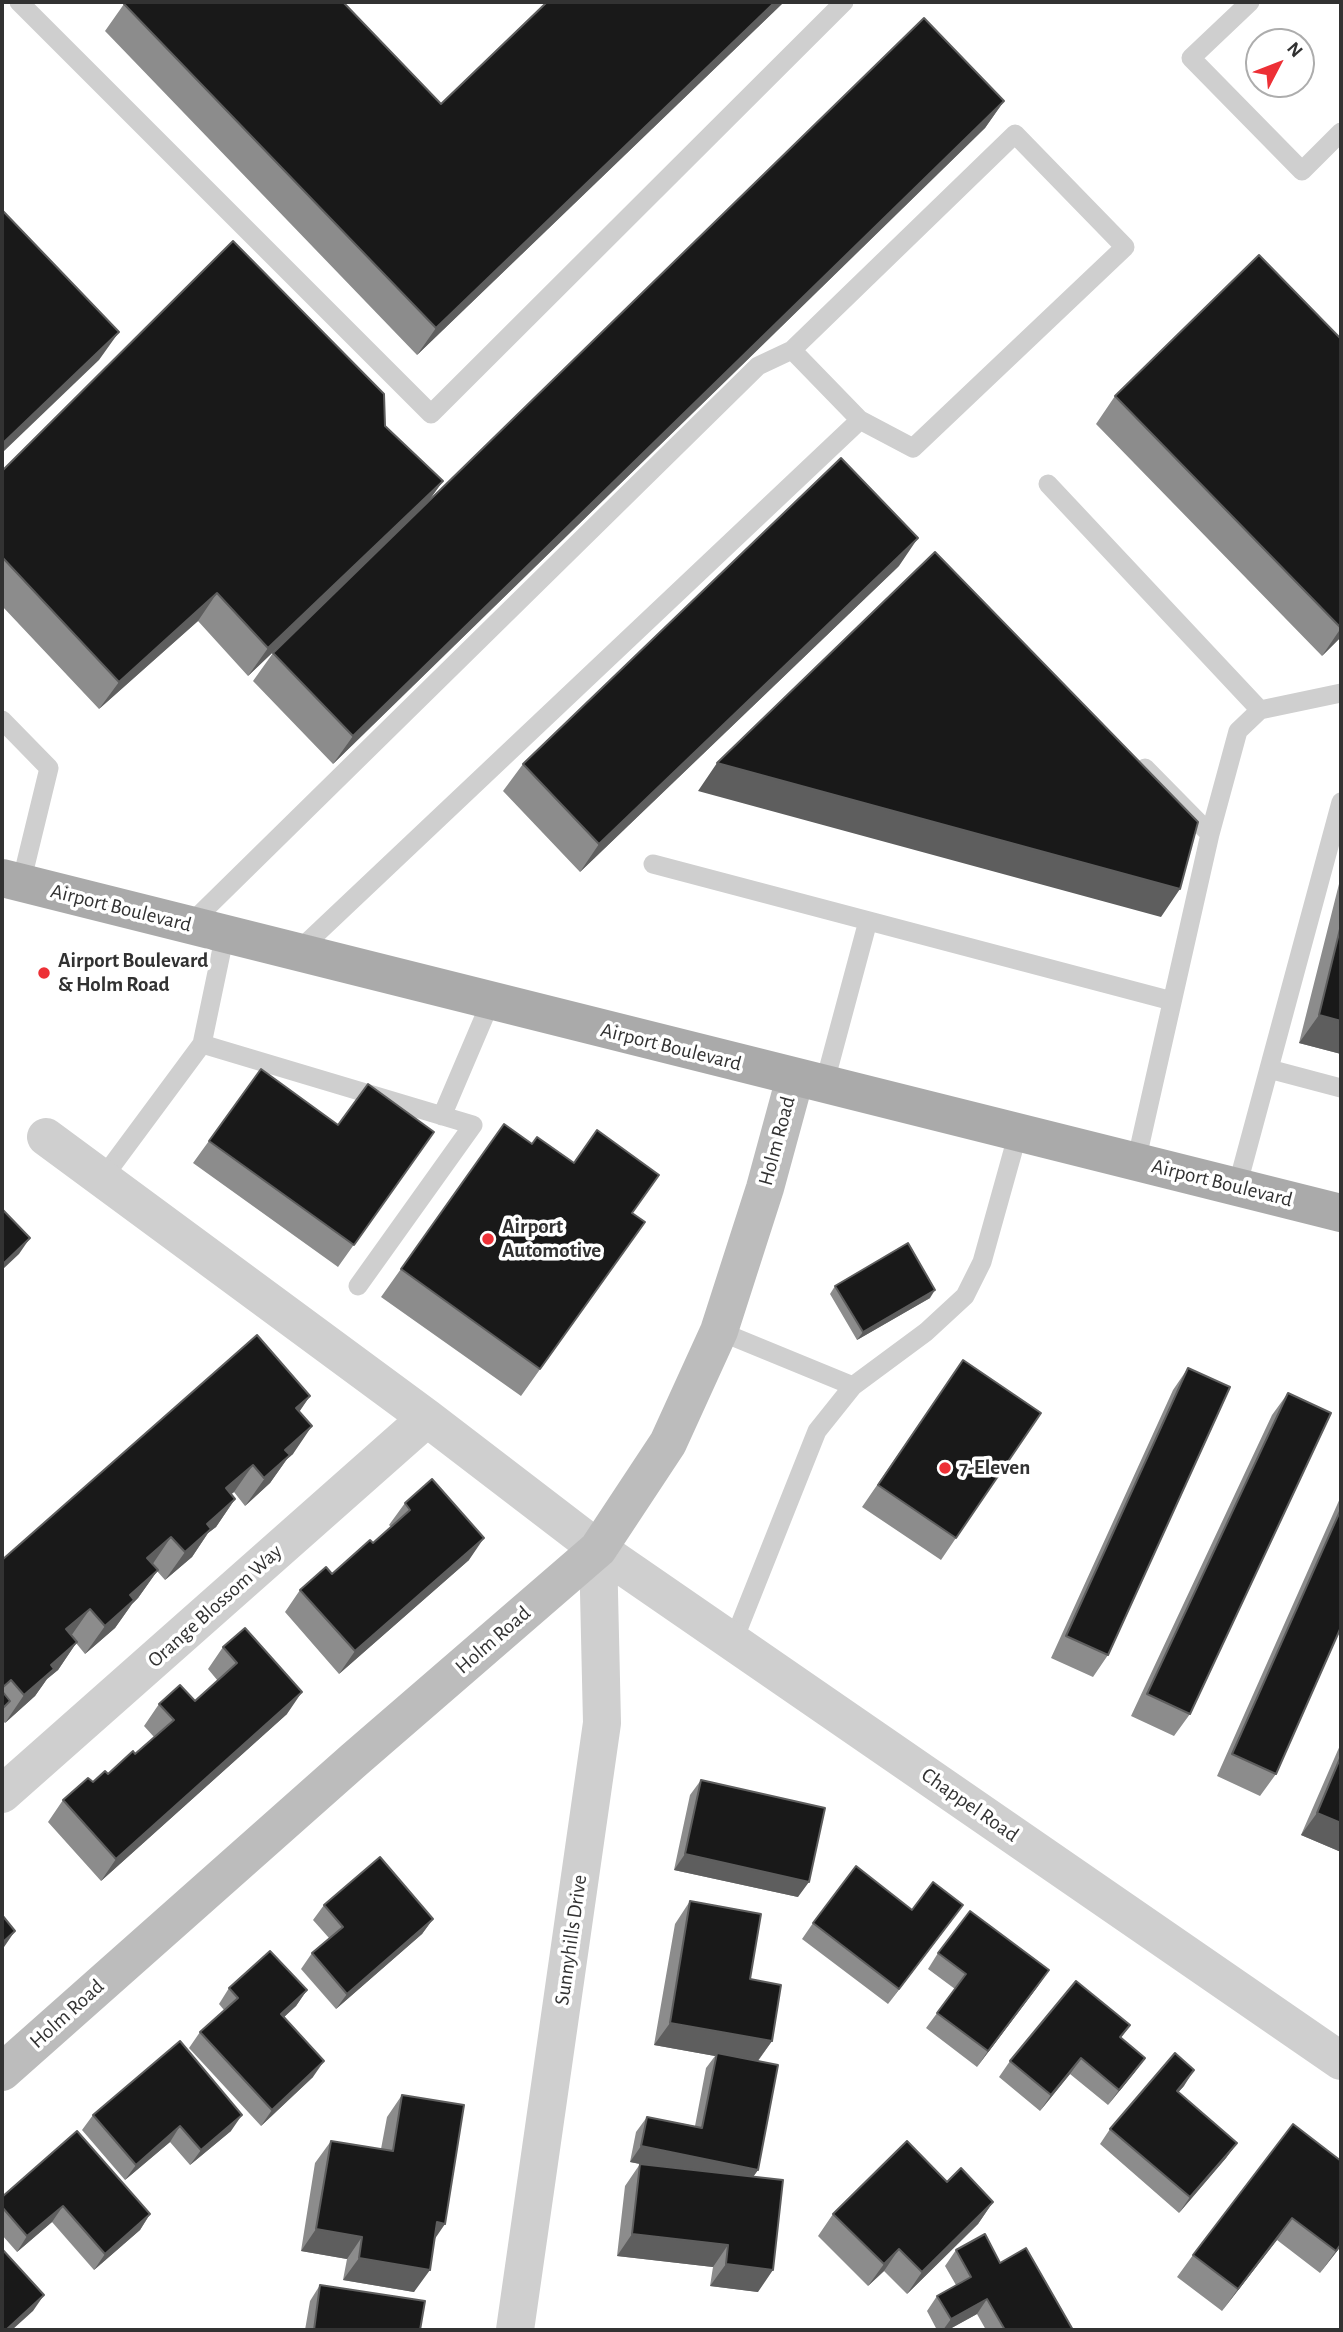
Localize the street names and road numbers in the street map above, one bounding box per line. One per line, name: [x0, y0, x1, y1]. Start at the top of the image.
street label: Airport Boulevard: [48, 878, 194, 938]
street label: Airport Boulevard: [598, 1017, 744, 1077]
street label: Holm Road: [753, 1094, 801, 1188]
street label: Airport Boulevard: [1149, 1153, 1295, 1213]
street label: Orange Blossom Way: [143, 1539, 287, 1673]
street label: Holm Road: [450, 1600, 536, 1680]
street label: Chappel Road: [916, 1762, 1024, 1848]
street label: Sunnyhills Drive: [549, 1873, 593, 2007]
street label: Holm Road: [25, 1974, 109, 2054]

